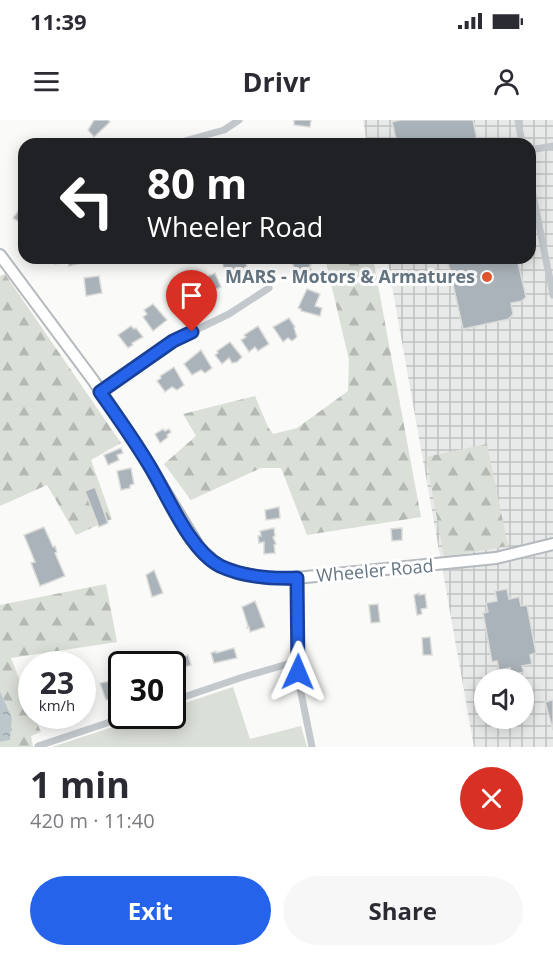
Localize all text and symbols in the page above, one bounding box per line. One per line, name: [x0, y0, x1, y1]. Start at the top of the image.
text: 11:39: [30, 6, 87, 36]
text: Drivr: [242, 63, 311, 100]
icon: menu: [30, 65, 63, 98]
icon: person: [490, 65, 523, 98]
text: 80 m: [147, 154, 247, 211]
icon: left: [48, 162, 126, 240]
text: Wheeler Road: [147, 208, 323, 245]
place label: MARS - Motors & Armatures: [225, 264, 475, 288]
pin: [166, 270, 217, 332]
marker: MARS - Motors & Armatures: [480, 270, 494, 284]
icon: arrive: [175, 279, 208, 312]
street label: Wheeler Road: [315, 553, 434, 587]
position arrow: [266, 640, 330, 704]
speed limit sign: 30: [108, 651, 186, 729]
text: 23: [40, 662, 74, 703]
map controls: [474, 669, 534, 729]
button: sound: [474, 669, 534, 729]
text: km/h: [39, 695, 75, 715]
text: 1 min: [30, 760, 130, 809]
button: close: [460, 767, 523, 830]
text: 420 m · 11:40: [30, 807, 155, 834]
button: Exit: [30, 876, 271, 945]
button: Share: [283, 876, 523, 945]

